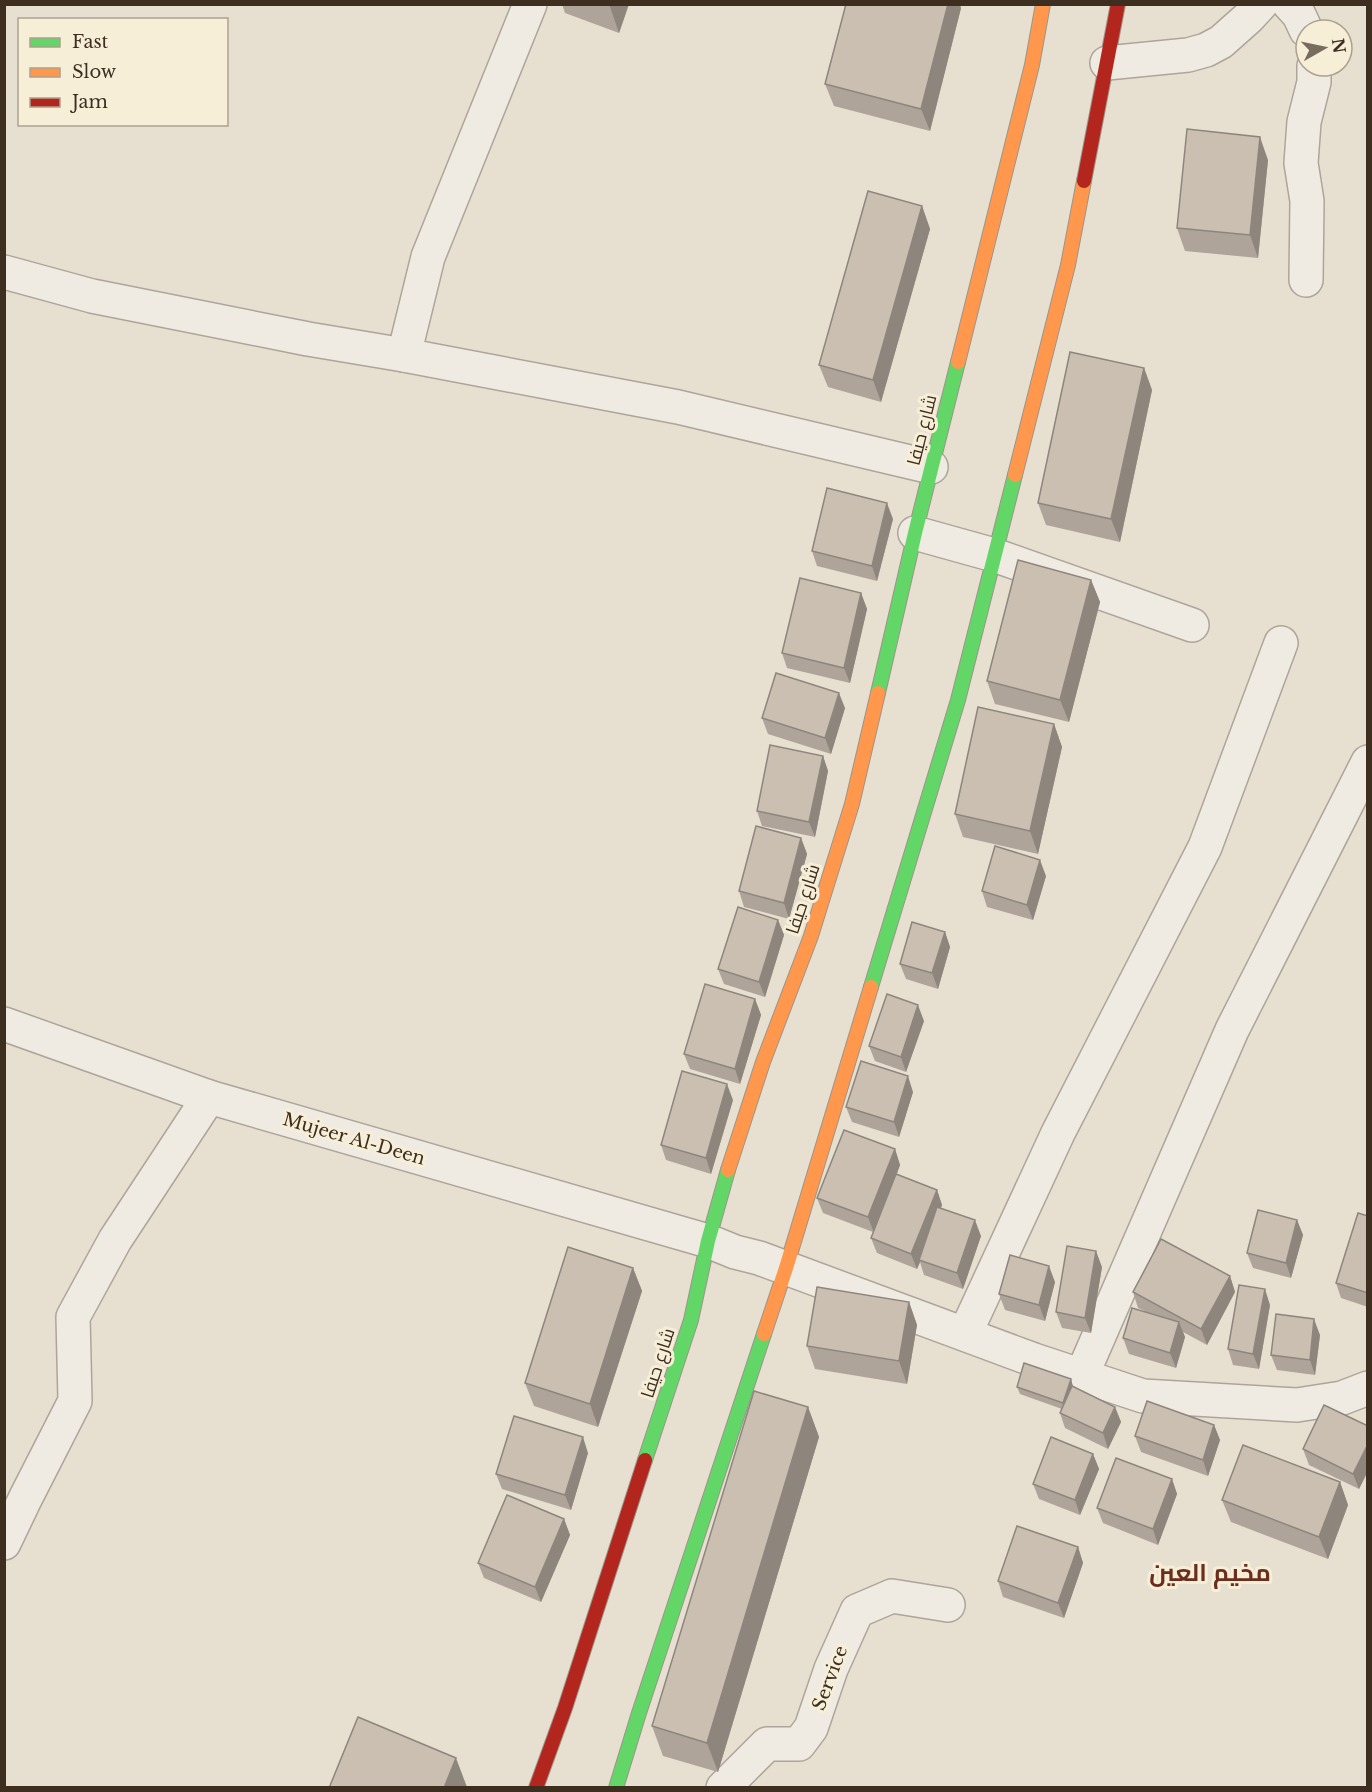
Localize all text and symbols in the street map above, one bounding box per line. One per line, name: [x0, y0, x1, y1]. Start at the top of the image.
legend: [18, 18, 228, 126]
north arrow: [1294, 18, 1354, 78]
text: Fast: [72, 31, 109, 53]
text: N: [1328, 37, 1350, 55]
text: Slow: [72, 61, 117, 83]
text: Jam: [70, 91, 108, 113]
street label: شارع حيفا: [903, 392, 942, 468]
street label: شارع حيفا: [781, 861, 826, 937]
street label: Mujeer Al-Deen: [280, 1108, 428, 1170]
street label: شارع حيفا: [636, 1325, 681, 1401]
district label: مخيم العين: [1149, 1558, 1271, 1589]
street label: Service: [808, 1643, 852, 1713]

